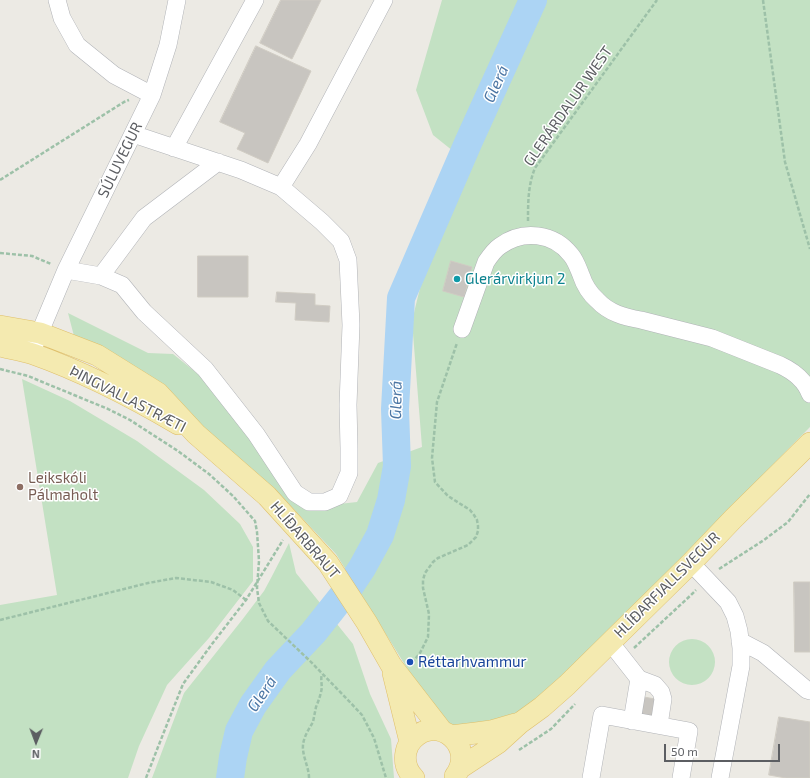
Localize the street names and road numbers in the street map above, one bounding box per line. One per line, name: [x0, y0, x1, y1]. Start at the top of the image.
street label: GLERÁRDALUR WEST: [520, 43, 616, 169]
street label: SÚLUVEGUR: [94, 119, 146, 201]
street label: ÞINGVALLASTRÆTI: [67, 362, 189, 436]
street label: HLÍÐARBRAUT: [266, 498, 344, 582]
street label: HLÍÐARFJALLSVEGUR: [610, 528, 724, 642]

